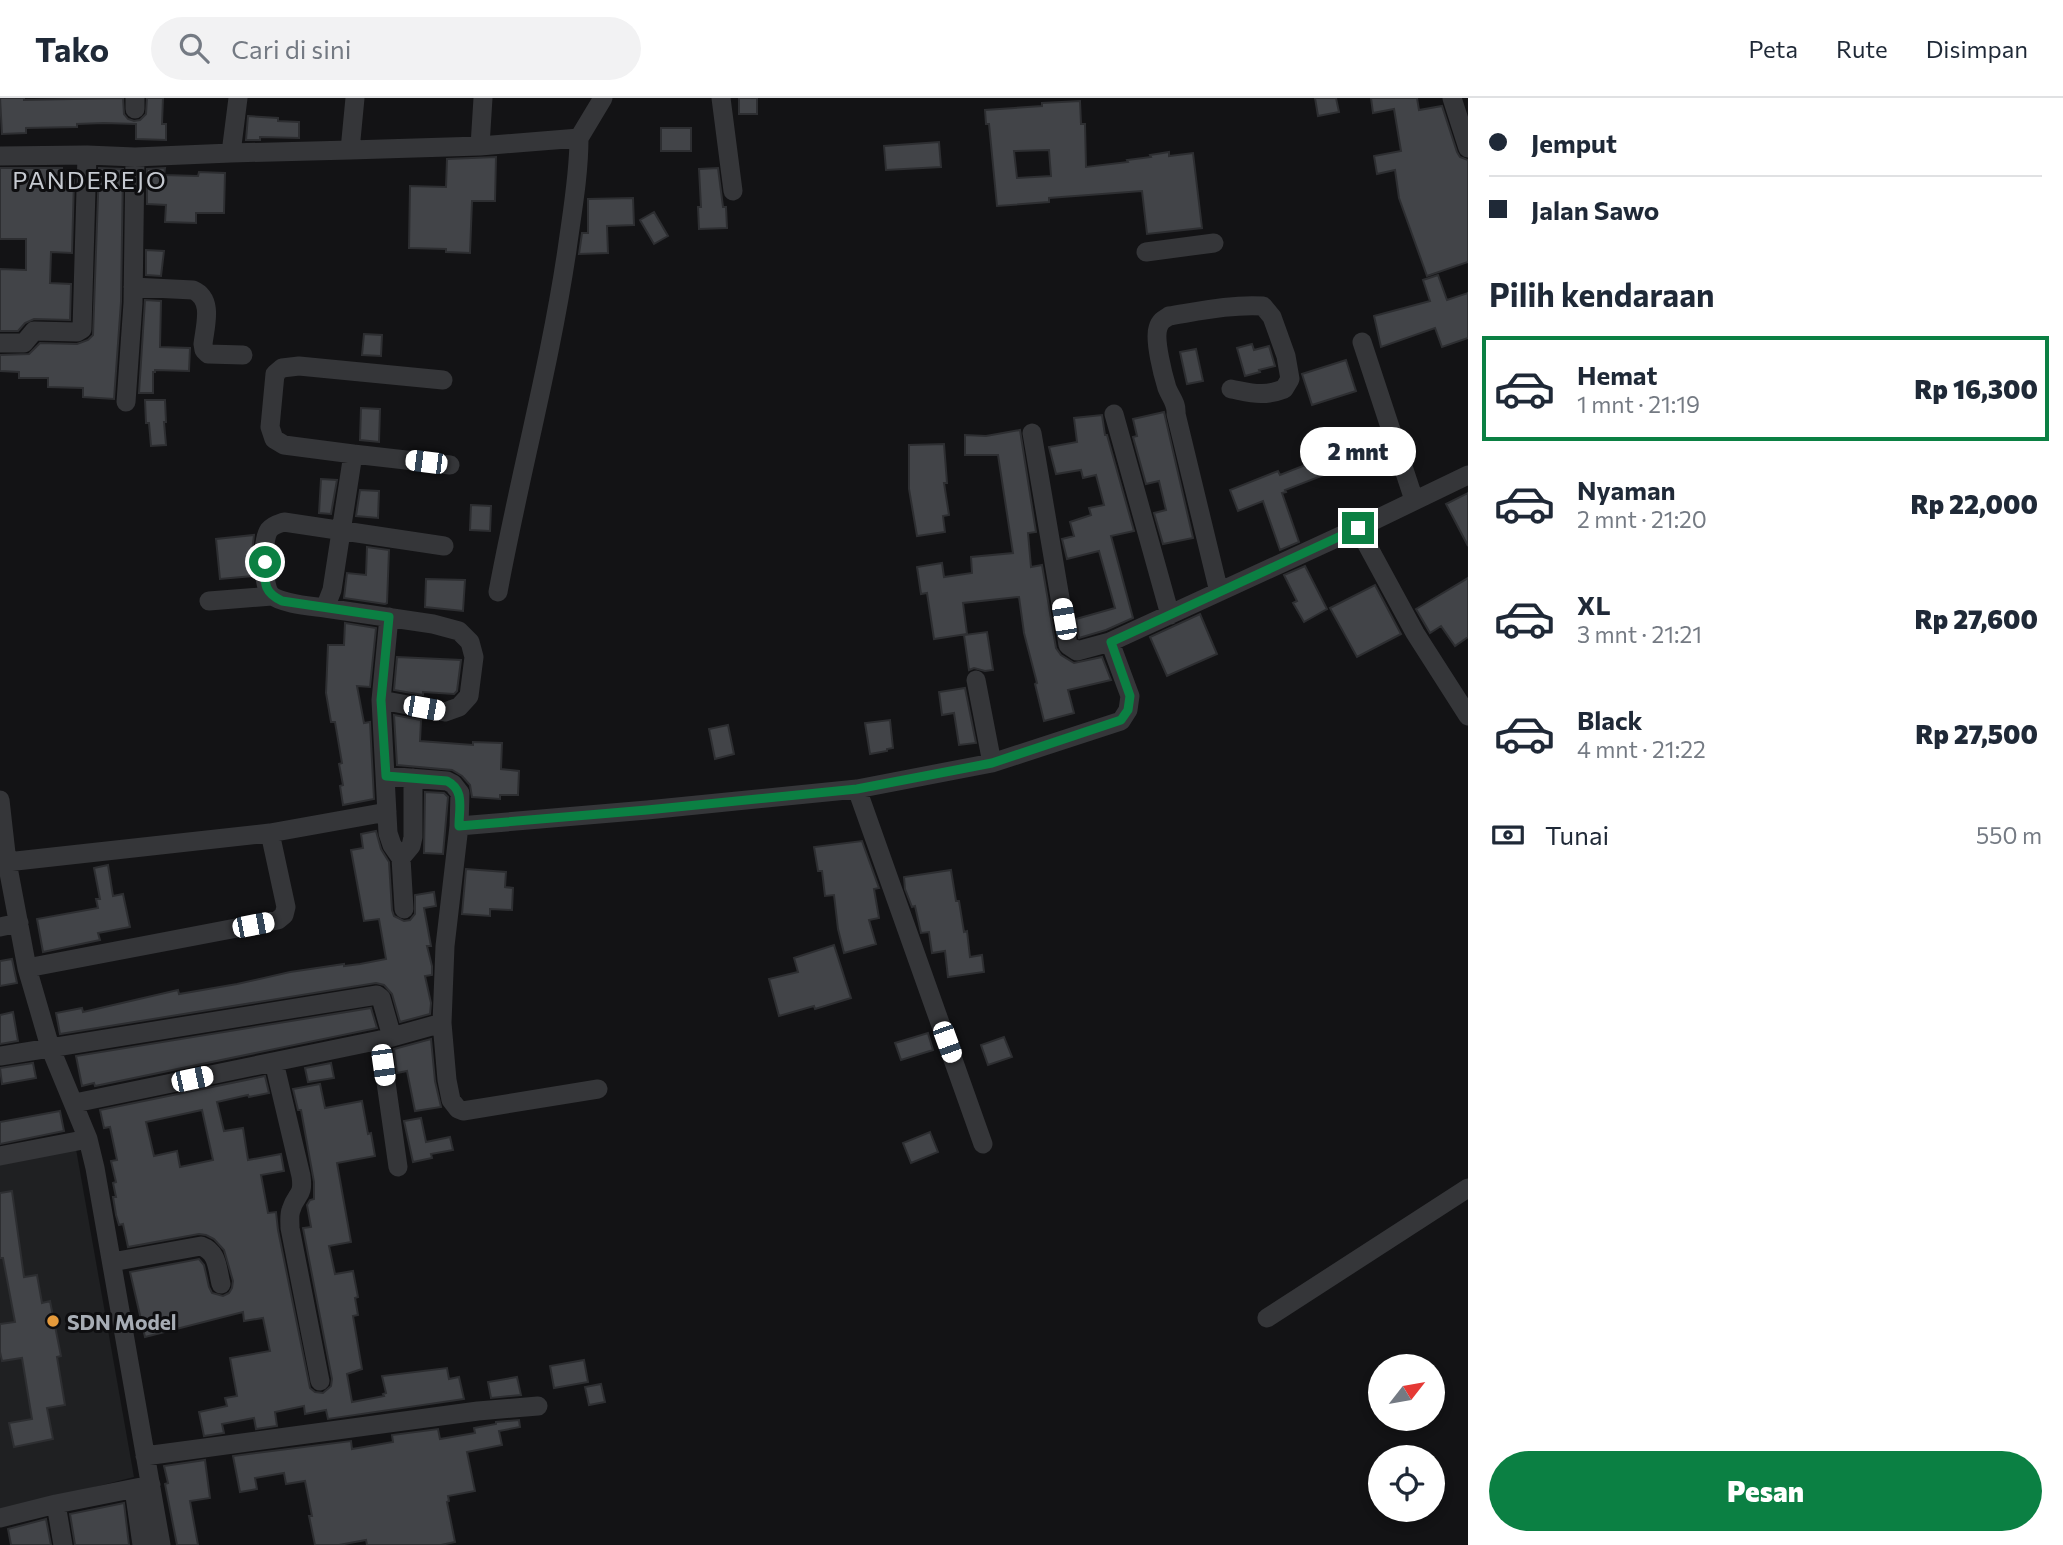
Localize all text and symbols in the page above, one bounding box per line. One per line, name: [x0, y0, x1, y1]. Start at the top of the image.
search box: [151, 17, 641, 80]
text: Tako: [35, 28, 109, 69]
icon: search: [175, 29, 213, 67]
text: Cari di sini: [231, 33, 351, 64]
text: Peta: [1748, 34, 1798, 63]
text: Rute: [1836, 34, 1888, 63]
text: Disimpan: [1926, 34, 2028, 63]
text: Jemput: [1531, 127, 1617, 158]
district label: PANDEREJO: [12, 165, 168, 194]
text: Jalan Sawo: [1531, 194, 1659, 225]
text: Pilih kendaraan: [1489, 274, 1715, 314]
icon: car: [1493, 357, 1556, 420]
text: Hemat: [1577, 359, 1658, 390]
text: Rp 16,300: [1914, 373, 2038, 404]
text: 1 mnt · 21:19: [1577, 390, 1700, 418]
callout: 2 mnt: [1300, 426, 1416, 476]
text: 2 mnt: [1328, 437, 1388, 465]
car: [404, 449, 449, 475]
icon: car: [1493, 472, 1556, 535]
text: Nyaman: [1577, 474, 1676, 505]
text: Rp 22,000: [1910, 488, 2038, 519]
text: 2 mnt · 21:20: [1577, 505, 1707, 533]
route end: [1342, 512, 1374, 544]
route start: [249, 546, 281, 578]
icon: car: [1493, 587, 1556, 650]
text: XL: [1577, 589, 1611, 620]
car: [1051, 596, 1078, 642]
text: Rp 27,600: [1915, 603, 2038, 634]
text: 3 mnt · 21:21: [1577, 620, 1702, 648]
car: [402, 694, 447, 722]
icon: car: [1493, 702, 1556, 765]
text: Black: [1577, 704, 1643, 735]
text: Rp 27,500: [1915, 718, 2038, 749]
text: 4 mnt · 21:22: [1577, 735, 1706, 763]
icon: cash: [1489, 816, 1527, 854]
text: Tunai: [1545, 819, 1609, 850]
text: 550 m: [1976, 821, 2042, 849]
car: [231, 911, 276, 939]
car: [930, 1019, 965, 1065]
car: [370, 1043, 397, 1087]
car: [170, 1064, 215, 1094]
place label: SDN Model: [67, 1309, 177, 1334]
marker: SDN Model: [45, 1313, 61, 1329]
north arrow: [1368, 1354, 1446, 1432]
map controls: [1368, 1354, 1445, 1522]
button: locate: [1368, 1445, 1445, 1522]
button: Pesan: [1489, 1451, 2042, 1531]

